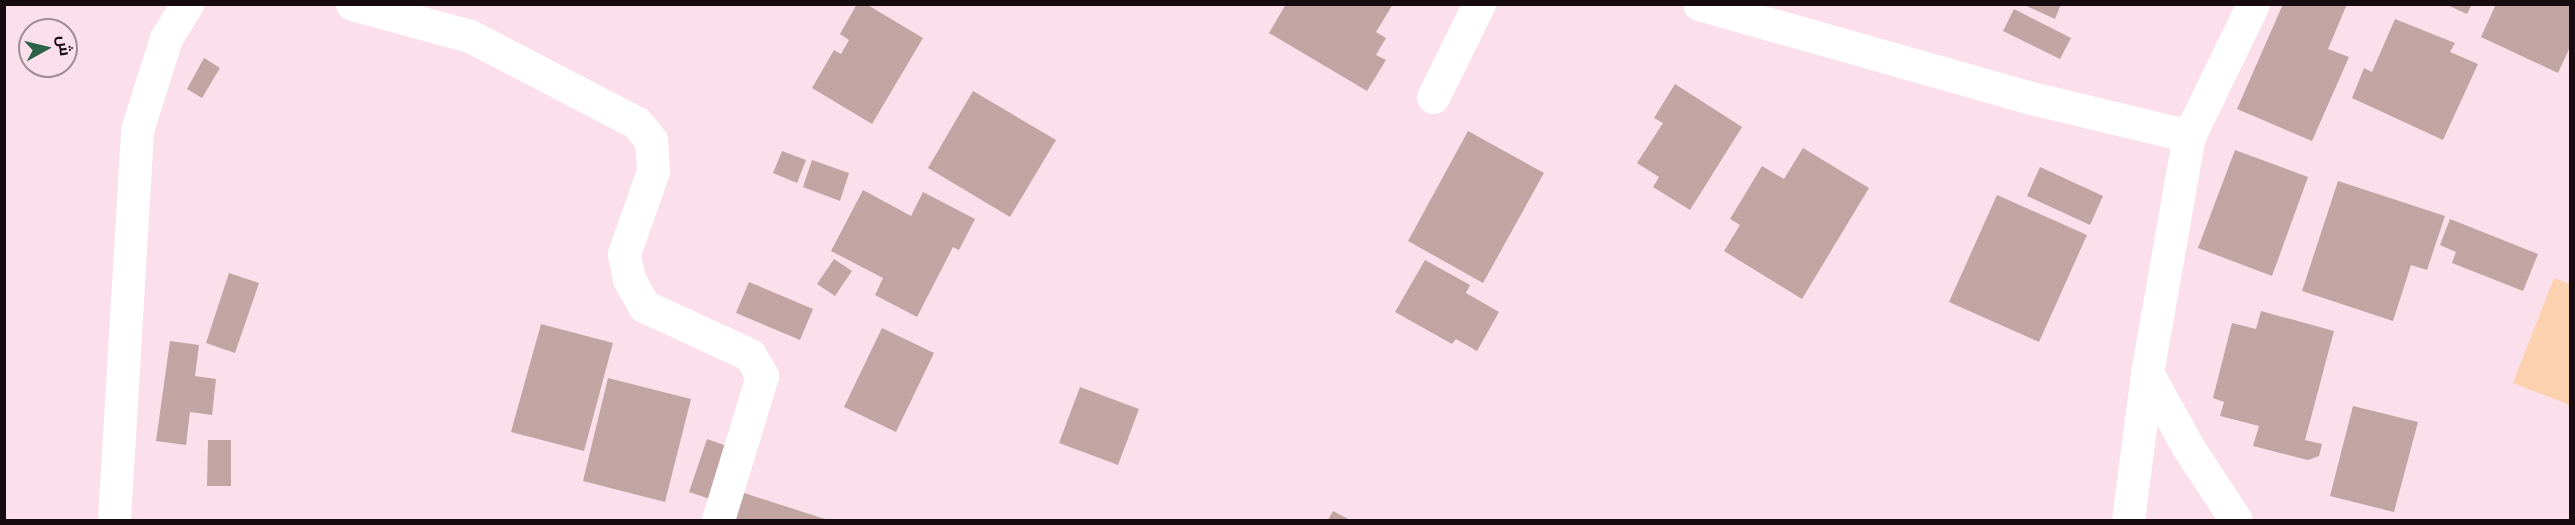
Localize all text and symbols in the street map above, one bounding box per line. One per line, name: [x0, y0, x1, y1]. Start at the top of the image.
north arrow: [18, 18, 78, 78]
text: ش: [54, 34, 75, 57]

